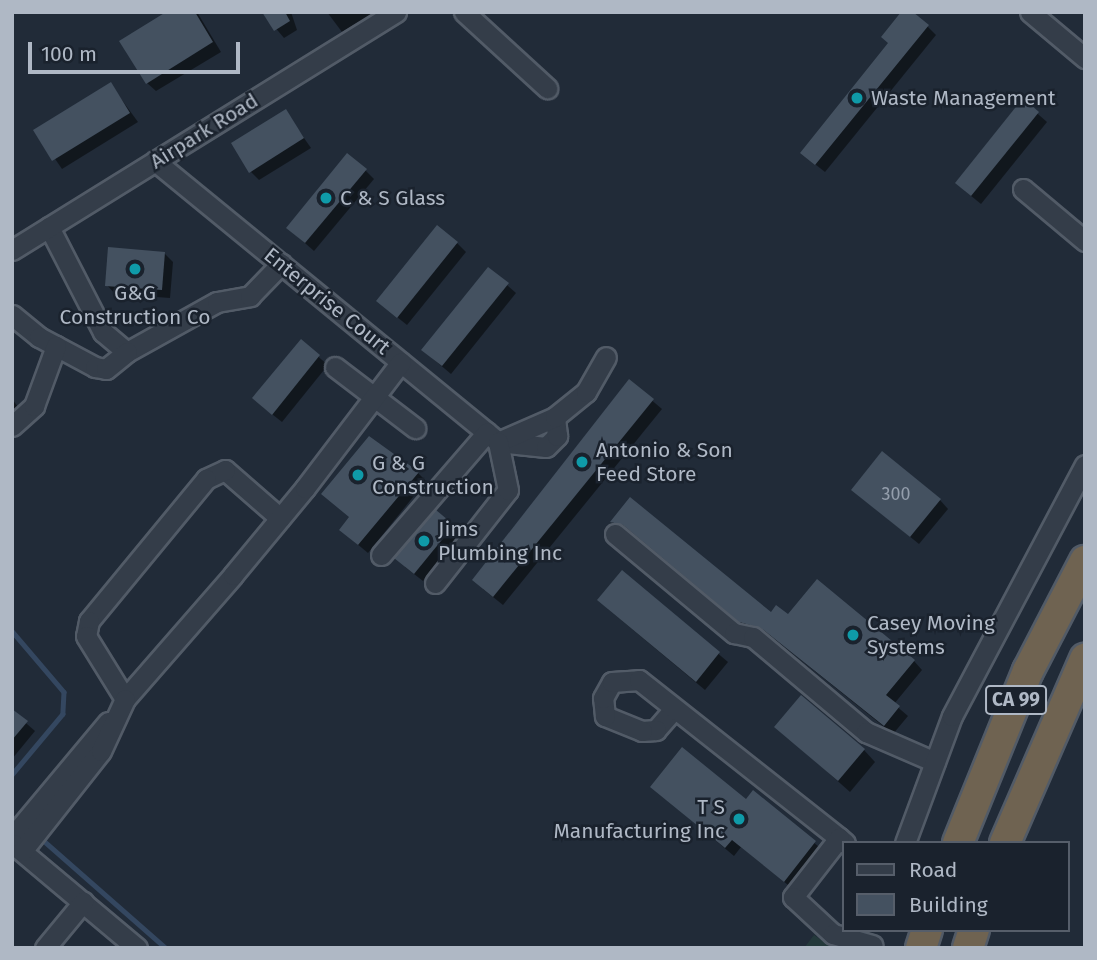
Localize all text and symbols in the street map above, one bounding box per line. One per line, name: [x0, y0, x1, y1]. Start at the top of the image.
scale bar: [32, 28, 243, 72]
text: 100 m: [41, 41, 97, 67]
place label: Waste Management: [871, 85, 1056, 111]
street label: Airpark Road: [145, 88, 263, 174]
marker: Waste Management: [849, 90, 865, 106]
place label: C & S Glass: [340, 185, 445, 211]
marker: C & S Glass: [318, 190, 334, 206]
street label: Enterprise Court: [259, 242, 395, 360]
marker: G&G Construction Co: [127, 261, 143, 277]
place label: G&G Construction Co: [60, 280, 210, 330]
place label: Antonio & Son Feed Store: [596, 437, 733, 487]
place label: G & G Construction: [372, 450, 494, 500]
marker: Antonio & Son Feed Store: [574, 454, 590, 470]
marker: G & G Construction: [350, 467, 366, 483]
house number: 300: [881, 483, 911, 505]
place label: Jims Plumbing Inc: [438, 516, 562, 566]
marker: Jims Plumbing Inc: [416, 533, 432, 549]
place label: Casey Moving Systems: [867, 610, 995, 660]
marker: Casey Moving Systems: [845, 627, 861, 643]
road number: CA 99: [984, 684, 1048, 716]
place label: T S Manufacturing Inc: [554, 794, 725, 844]
marker: T S Manufacturing Inc: [731, 811, 747, 827]
legend: [842, 841, 1069, 932]
text: Road: [909, 857, 957, 883]
text: Building: [909, 892, 988, 918]

